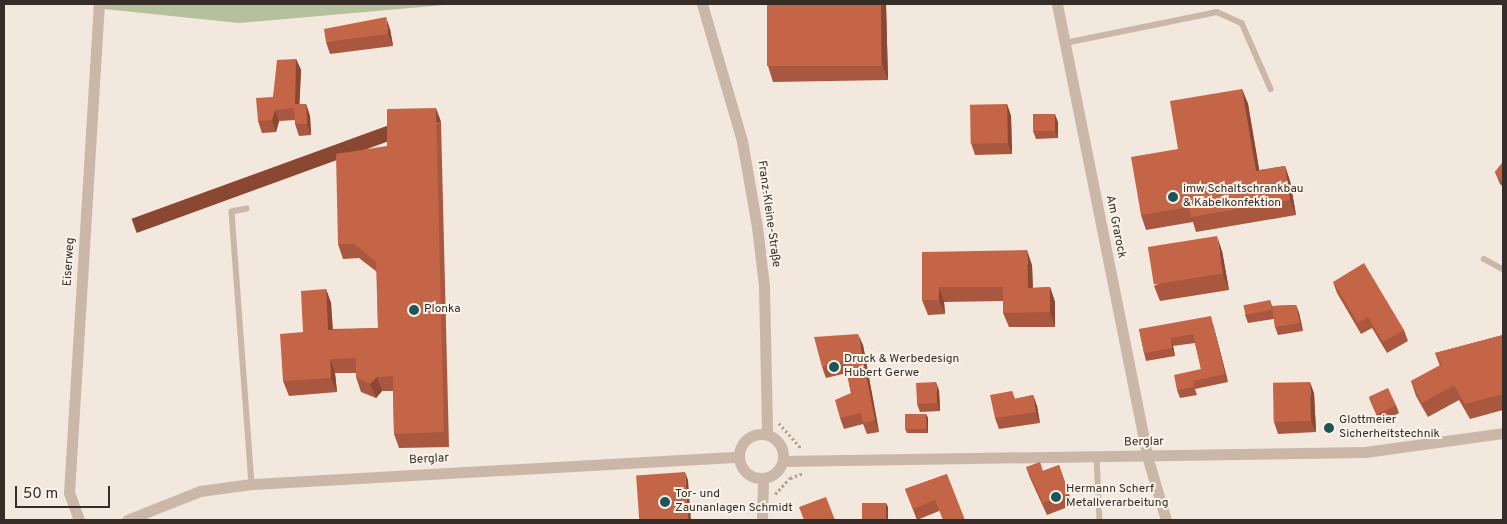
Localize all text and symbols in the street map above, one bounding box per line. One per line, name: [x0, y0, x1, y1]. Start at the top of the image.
street label: Franz-Kleine-Straße: [753, 160, 783, 268]
place label: imw Schaltschrankbau & Kabelkonfektion: [1183, 183, 1304, 211]
marker: imw Schaltschrankbau & Kabelkonfektion: [1167, 191, 1179, 203]
street label: Am Grarock: [1102, 194, 1128, 260]
street label: Eiserweg: [61, 237, 79, 287]
place label: Plonka: [424, 303, 460, 317]
marker: Plonka: [408, 304, 420, 316]
place label: Druck & Werbedesign Hubert Gerwe: [844, 353, 960, 381]
marker: Druck & Werbedesign Hubert Gerwe: [828, 361, 840, 373]
place label: Glottmeier Sicherheitstechnik: [1339, 414, 1440, 442]
marker: Glottmeier Sicherheitstechnik: [1323, 422, 1335, 434]
street label: Berglar: [1124, 435, 1164, 451]
street label: Berglar: [409, 452, 449, 468]
scale bar: [18, 476, 112, 508]
place label: Hermann Scherf Metallverarbeitung: [1066, 483, 1168, 511]
text: 50 m: [23, 485, 58, 504]
place label: Tor- und Zaunanlagen Schmidt: [675, 488, 793, 516]
marker: Hermann Scherf Metallverarbeitung: [1050, 491, 1062, 503]
marker: Tor- und Zaunanlagen Schmidt: [659, 496, 671, 508]

